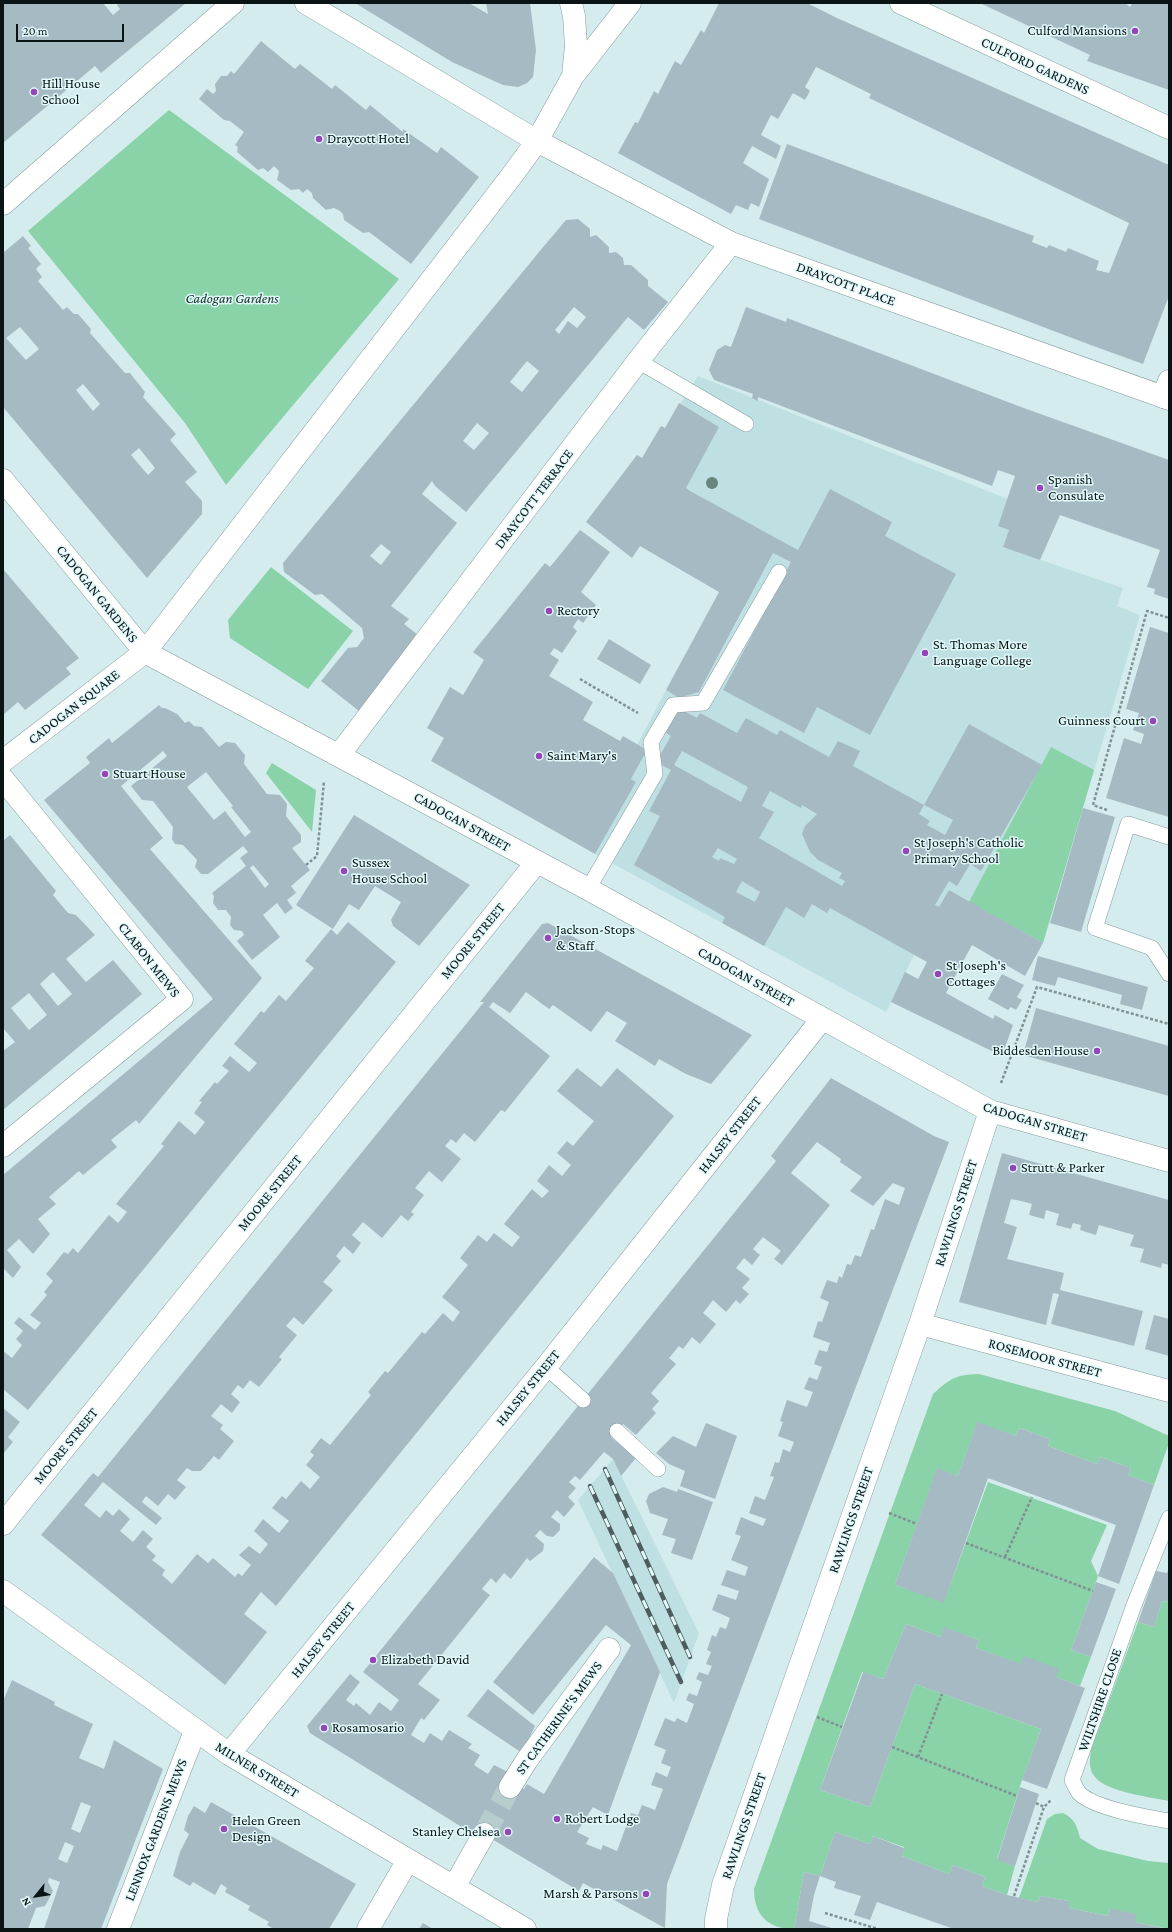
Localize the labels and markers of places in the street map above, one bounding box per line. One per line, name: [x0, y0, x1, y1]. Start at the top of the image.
place label: Culford Mansions: [1027, 23, 1127, 39]
marker: Culford Mansions: [1130, 26, 1140, 36]
place label: Hill House School: [42, 76, 100, 108]
marker: Hill House School: [29, 87, 39, 97]
place label: Draycott Hotel: [327, 131, 409, 147]
marker: Draycott Hotel: [314, 134, 324, 144]
place label: Spanish Consulate: [1048, 472, 1104, 504]
marker: Spanish Consulate: [1035, 483, 1045, 493]
place label: Rectory: [557, 603, 599, 619]
marker: Rectory: [544, 606, 554, 616]
place label: St. Thomas More Language College: [933, 637, 1032, 670]
marker: St. Thomas More Language College: [920, 648, 930, 658]
place label: Guinness Court: [1058, 713, 1145, 729]
marker: Guinness Court: [1148, 716, 1158, 726]
place label: Saint Mary's: [547, 748, 617, 764]
marker: Saint Mary's: [534, 751, 544, 761]
place label: Stuart House: [113, 766, 186, 782]
marker: Stuart House: [100, 769, 110, 779]
place label: St Joseph's Catholic Primary School: [914, 835, 1024, 868]
marker: St Joseph's Catholic Primary School: [901, 846, 911, 856]
place label: Sussex House School: [352, 855, 427, 888]
marker: Sussex House School: [339, 866, 349, 876]
place label: Jackson-Stops & Staff: [556, 922, 635, 954]
marker: Jackson-Stops & Staff: [543, 933, 553, 943]
place label: St Joseph's Cottages: [946, 958, 1006, 990]
marker: St Joseph's Cottages: [933, 969, 943, 979]
place label: Biddesden House: [992, 1043, 1089, 1059]
marker: Biddesden House: [1092, 1046, 1102, 1056]
place label: Strutt & Parker: [1021, 1160, 1105, 1176]
marker: Strutt & Parker: [1008, 1163, 1018, 1173]
place label: Elizabeth David: [381, 1652, 470, 1668]
marker: Elizabeth David: [368, 1655, 378, 1665]
place label: Rosamosario: [332, 1720, 404, 1736]
marker: Rosamosario: [319, 1723, 329, 1733]
place label: Robert Lodge: [565, 1811, 639, 1827]
place label: Helen Green Design: [232, 1813, 301, 1846]
marker: Robert Lodge: [552, 1814, 562, 1824]
marker: Helen Green Design: [219, 1824, 229, 1834]
place label: Stanley Chelsea: [412, 1824, 500, 1840]
marker: Stanley Chelsea: [503, 1827, 513, 1837]
place label: Marsh & Parsons: [543, 1886, 638, 1902]
marker: Marsh & Parsons: [641, 1889, 651, 1899]

